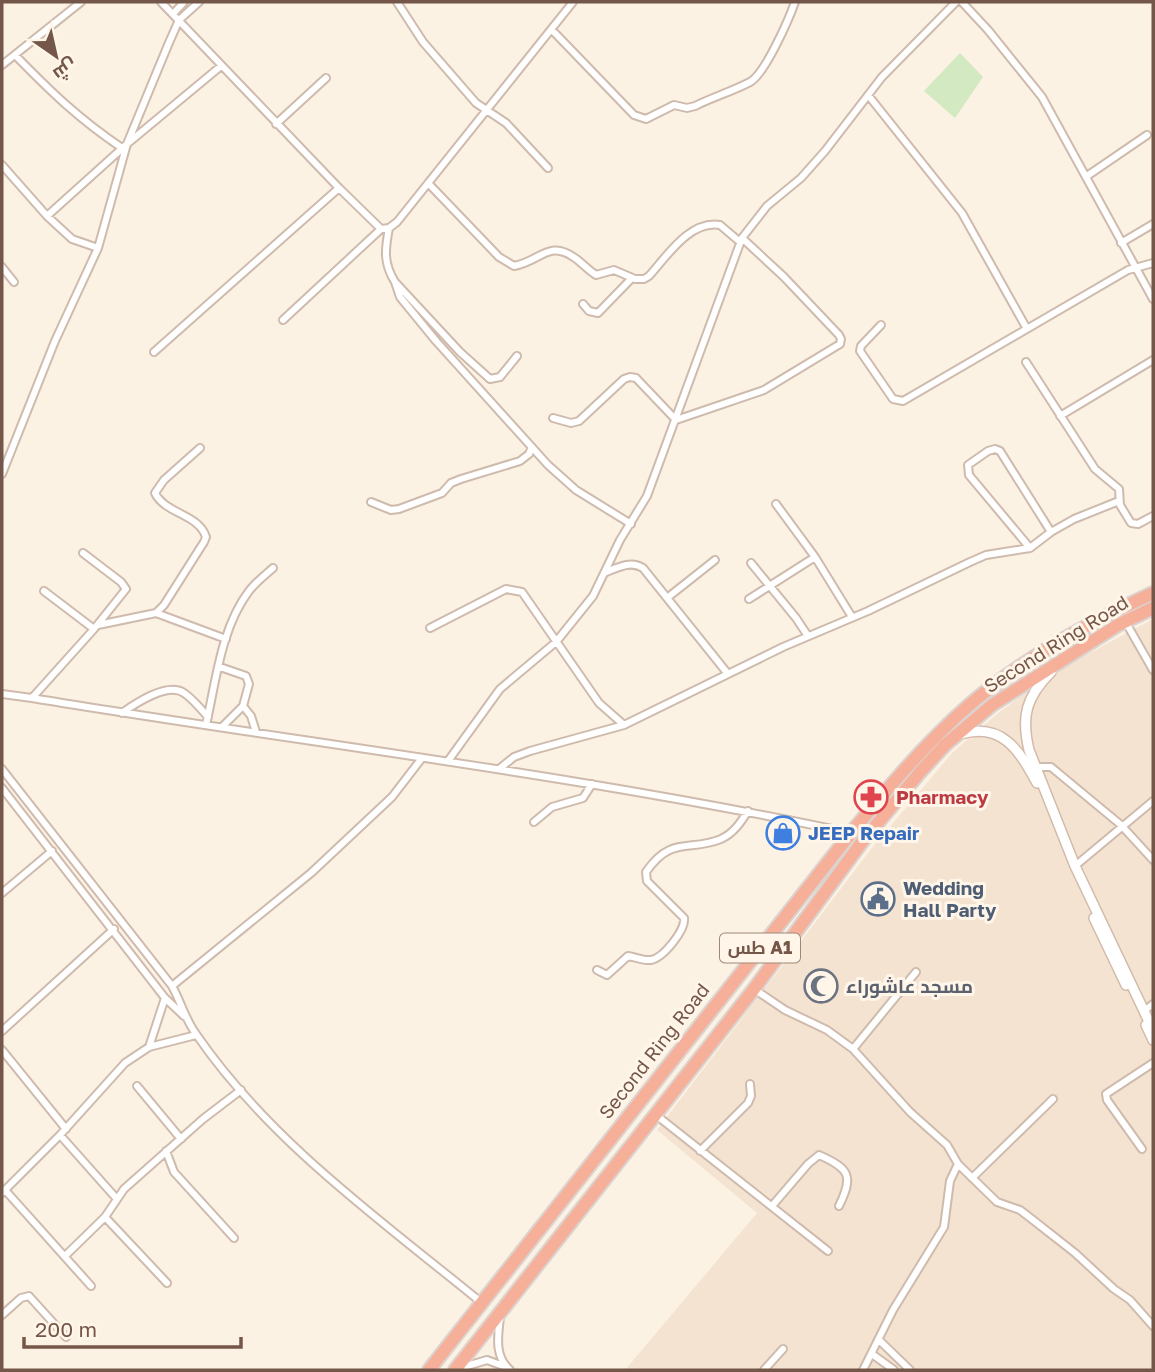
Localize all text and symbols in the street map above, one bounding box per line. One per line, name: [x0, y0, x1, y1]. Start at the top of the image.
north arrow: [21, 21, 91, 91]
text: ش: [49, 53, 82, 87]
street label: Second Ring Road: [979, 590, 1132, 697]
pharmacy icon: Pharmacy: [852, 778, 890, 816]
place label: Pharmacy: [896, 785, 989, 808]
shop icon: JEEP Repair: [764, 814, 802, 852]
place label: JEEP Repair: [808, 821, 920, 844]
place label: Wedding Hall Party: [903, 876, 997, 921]
public building icon: Wedding Hall Party: [859, 880, 897, 918]
road number: طس A1: [720, 933, 800, 962]
mosque icon: مسجد عاشوراء: [802, 967, 840, 1005]
place label: مسجد عاشوراء: [846, 974, 973, 998]
street label: Second Ring Road: [594, 978, 714, 1123]
scale bar: [24, 1306, 242, 1350]
text: 200 m: [35, 1316, 97, 1342]

